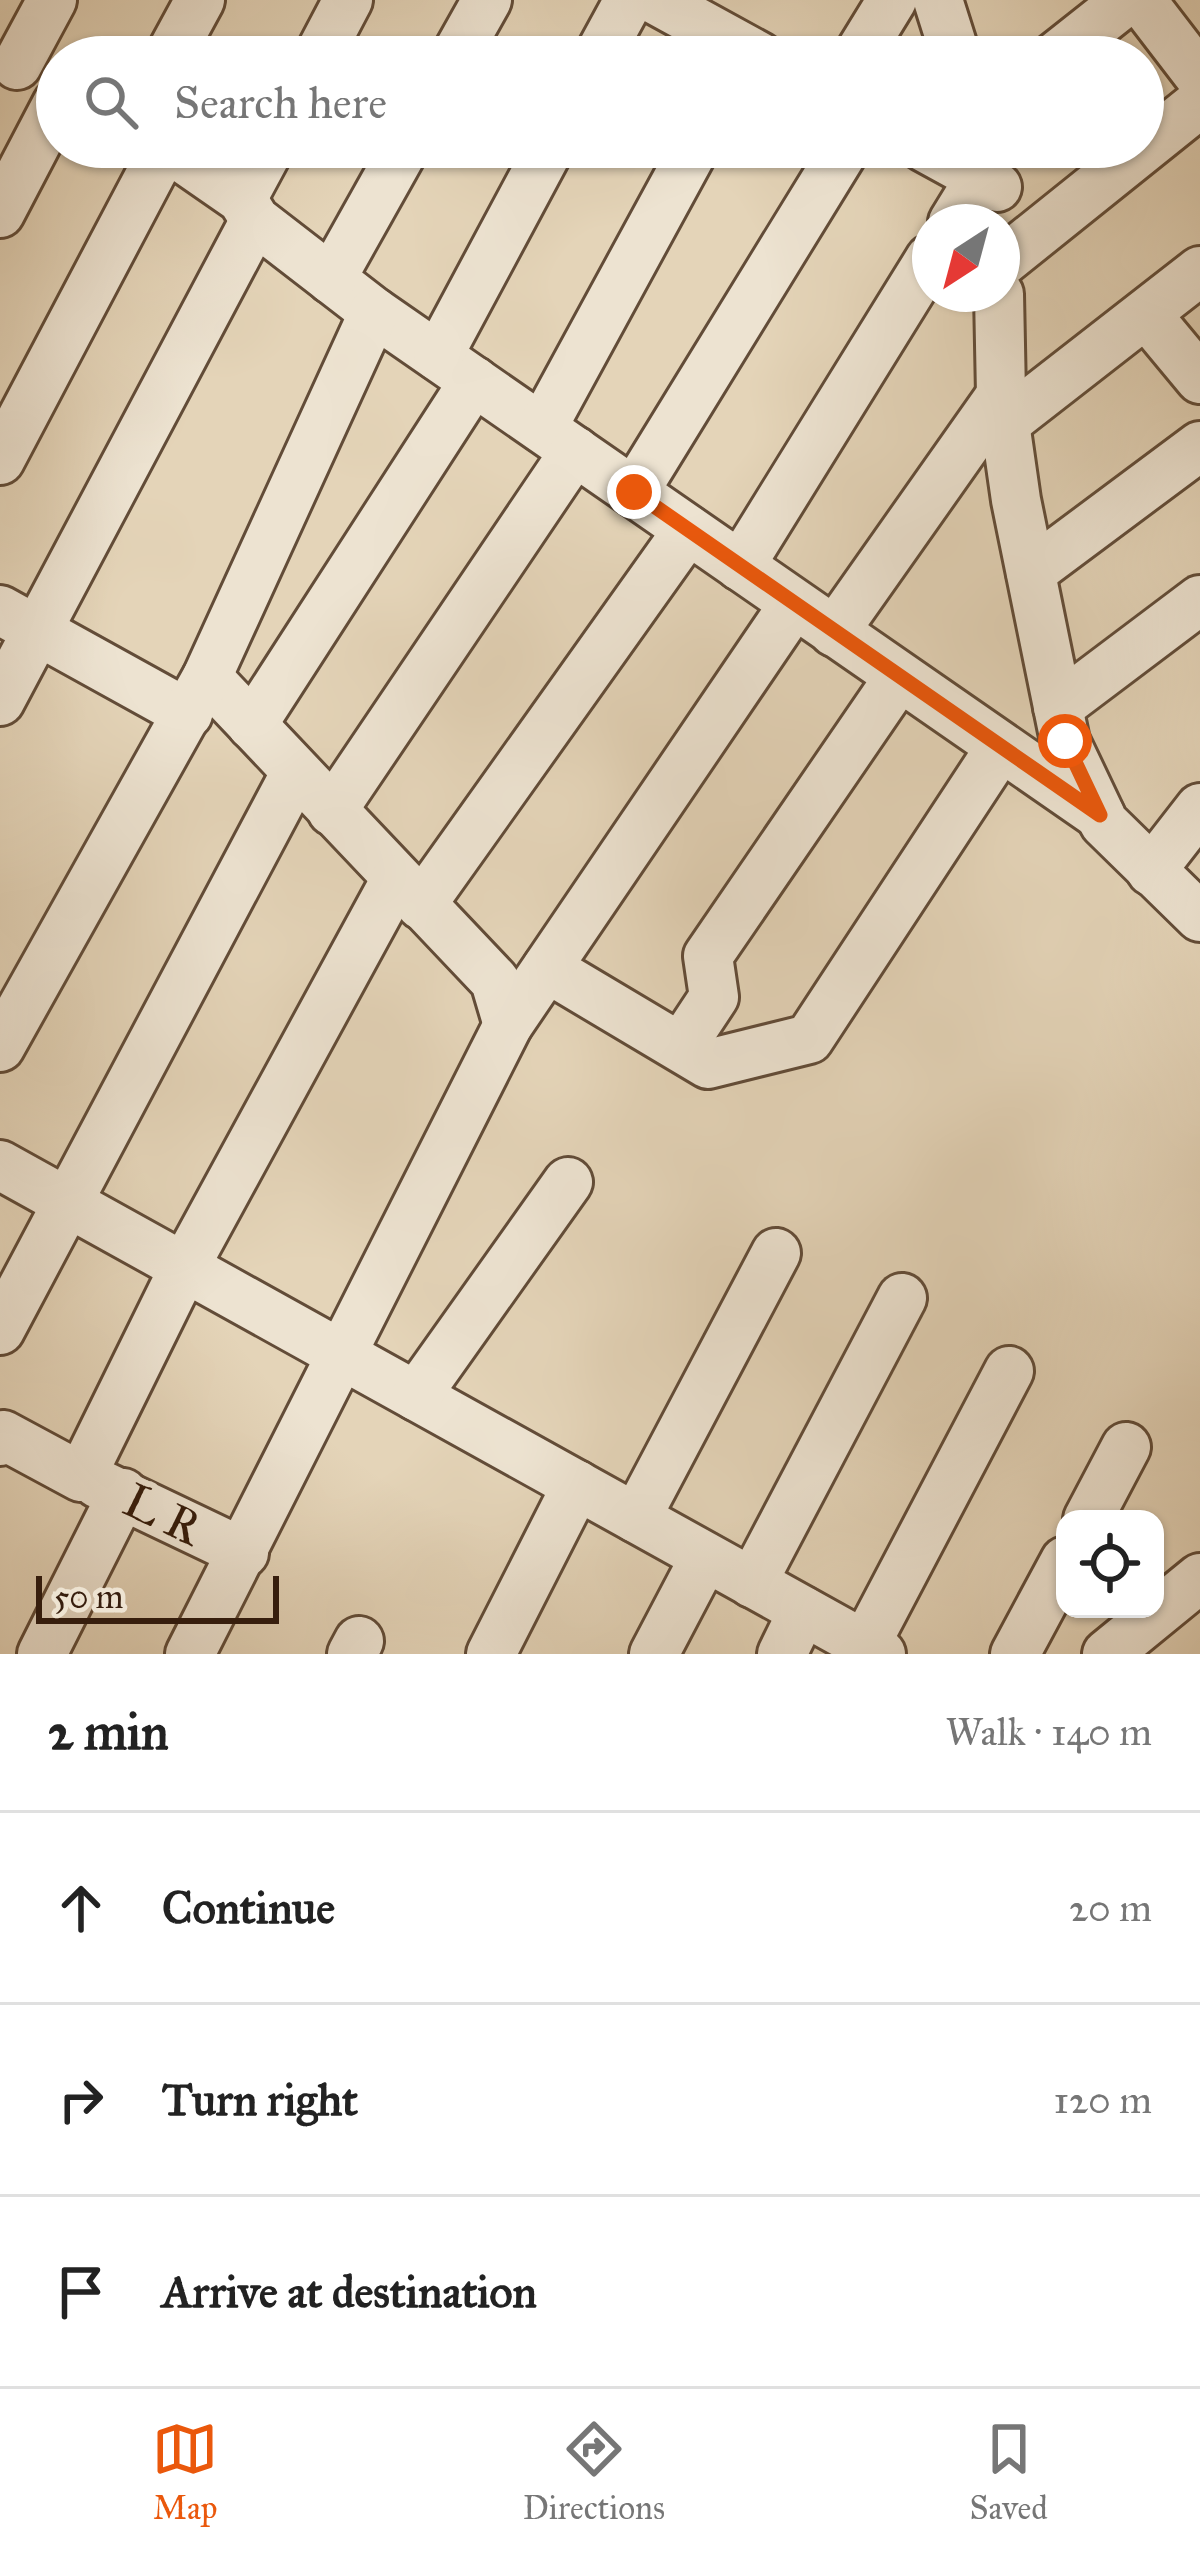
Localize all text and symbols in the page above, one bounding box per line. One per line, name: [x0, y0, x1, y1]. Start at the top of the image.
search box: [36, 36, 1164, 168]
icon: search: [78, 69, 144, 135]
text: Search here: [174, 75, 387, 130]
north arrow: [912, 204, 1020, 312]
route end: [607, 465, 661, 519]
route start: [1038, 714, 1092, 768]
street label: L R: [114, 1470, 213, 1558]
map controls: [1056, 1510, 1164, 1618]
button: locate: [1056, 1510, 1164, 1618]
scale bar: [36, 1570, 279, 1623]
text: 50 m: [54, 1577, 123, 1617]
text: 2 min: [48, 1701, 169, 1763]
text: Walk · 140 m: [945, 1708, 1152, 1756]
icon: ahead: [48, 1875, 114, 1941]
text: Continue: [162, 1880, 335, 1935]
text: 20 m: [1069, 1884, 1152, 1932]
icon: right: [48, 2067, 114, 2133]
text: Turn right: [162, 2072, 358, 2127]
text: 120 m: [1053, 2076, 1152, 2124]
icon: arrive: [48, 2259, 114, 2325]
text: Arrive at destination: [162, 2264, 537, 2319]
tab: Map: [152, 2416, 218, 2528]
tab: Directions: [523, 2416, 665, 2528]
tab: Saved: [969, 2416, 1048, 2528]

